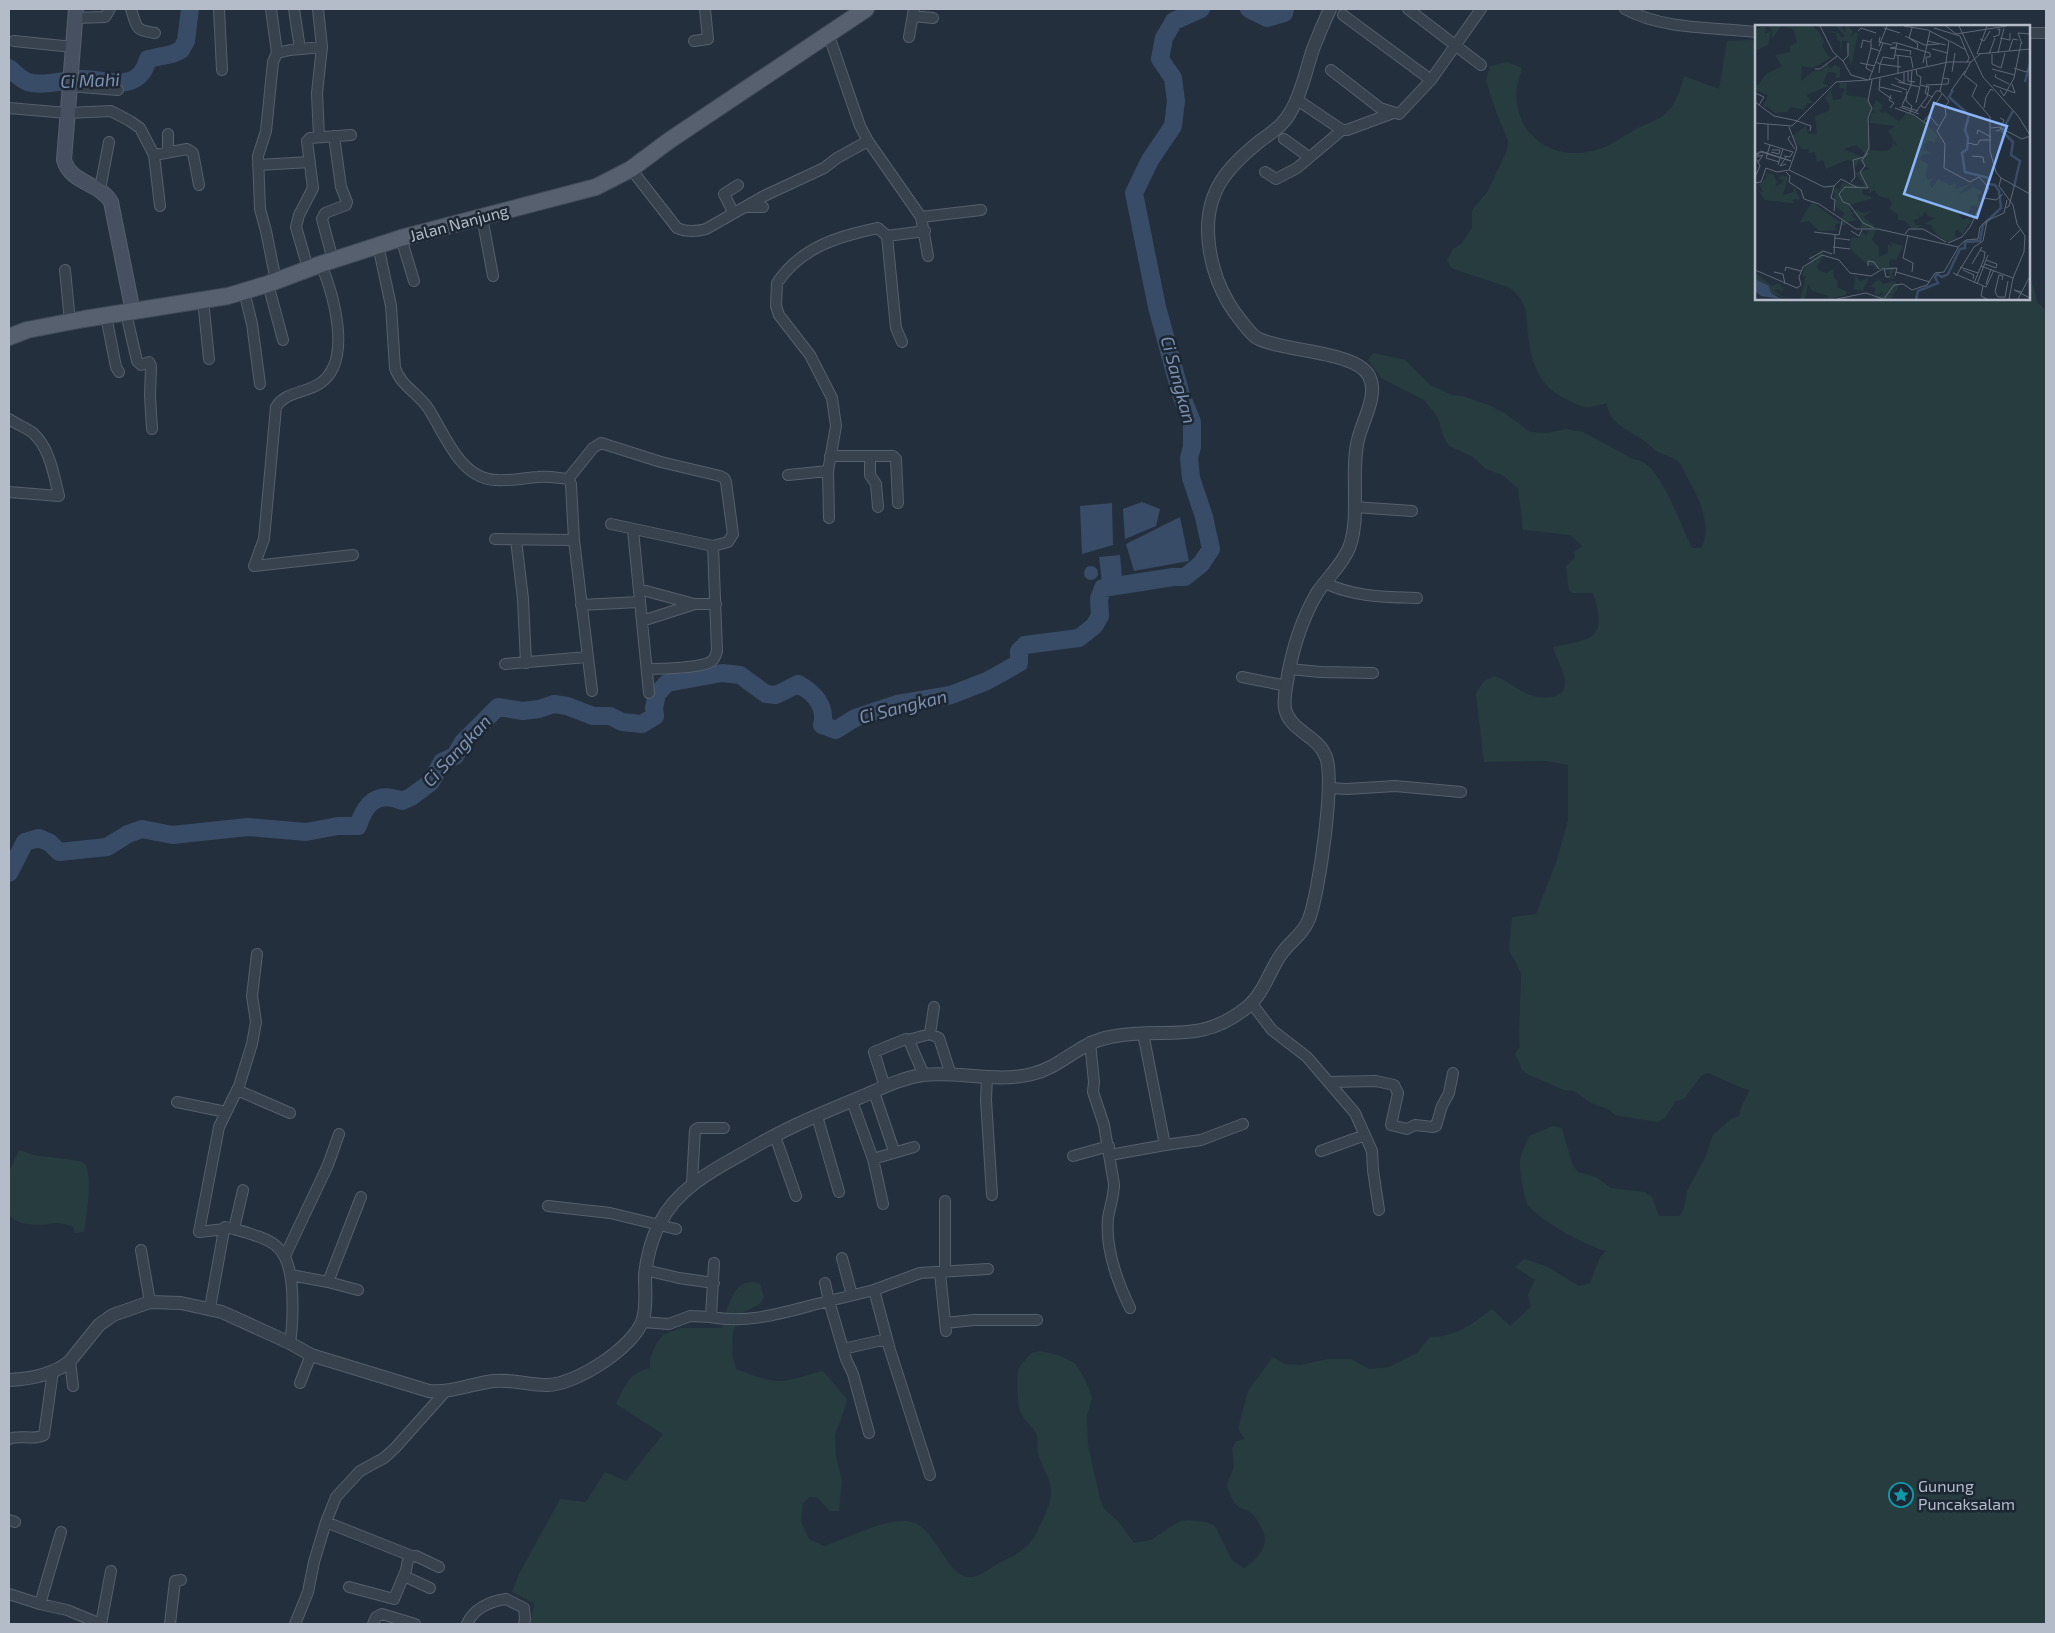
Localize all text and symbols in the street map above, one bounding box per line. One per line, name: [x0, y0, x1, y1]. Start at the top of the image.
inset map: [1755, 25, 2030, 300]
water label: Ci Mahi: [60, 68, 121, 92]
street label: Jalan Nanjung: [407, 200, 511, 246]
water label: Ci Sangkan: [1157, 334, 1201, 426]
water label: Ci Sangkan: [857, 684, 949, 728]
water label: Ci Sangkan: [418, 710, 495, 791]
place label: Gunung Puncaksalam: [1918, 1476, 2015, 1513]
place icon: Gunung Puncaksalam: [1888, 1482, 1914, 1508]

